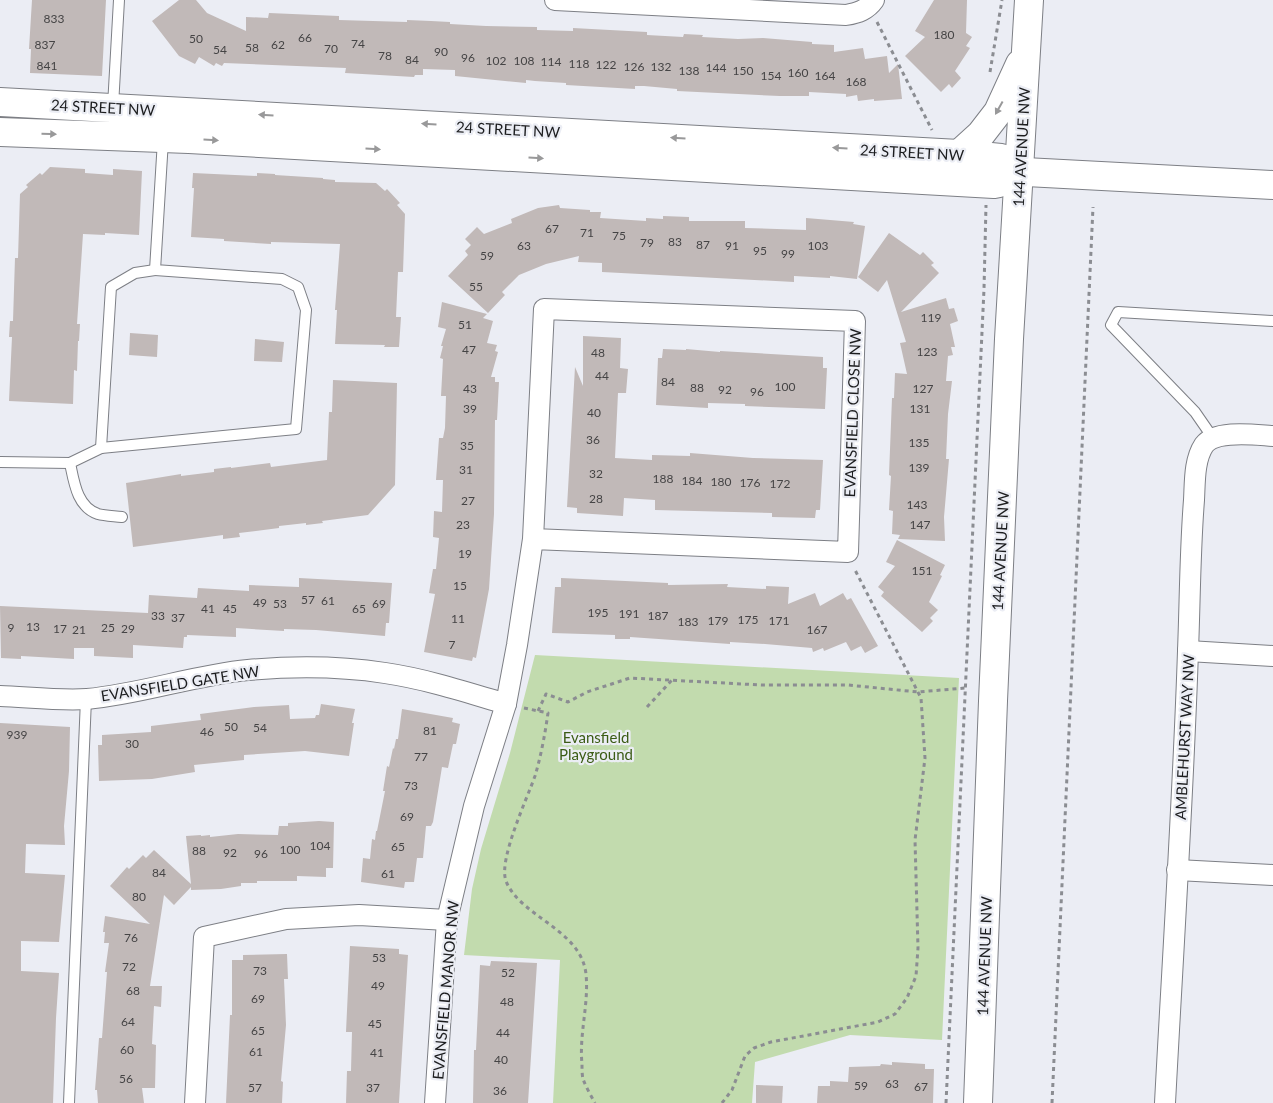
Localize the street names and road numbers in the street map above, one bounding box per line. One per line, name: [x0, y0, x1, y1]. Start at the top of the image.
street label: 144 AVENUE NW: [1009, 86, 1033, 207]
street label: 24 STREET NW: [50, 95, 156, 119]
street label: 24 STREET NW: [455, 117, 561, 141]
street label: 24 STREET NW: [859, 140, 965, 164]
street label: EVANSFIELD CLOSE NW: [840, 328, 864, 498]
street label: 144 AVENUE NW: [988, 490, 1012, 611]
street label: AMBLEHURST WAY NW: [1171, 653, 1197, 820]
street label: EVANSFIELD GATE NW: [99, 661, 261, 704]
street label: 144 AVENUE NW: [973, 895, 995, 1016]
street label: EVANSFIELD MANOR NW: [428, 899, 462, 1080]

